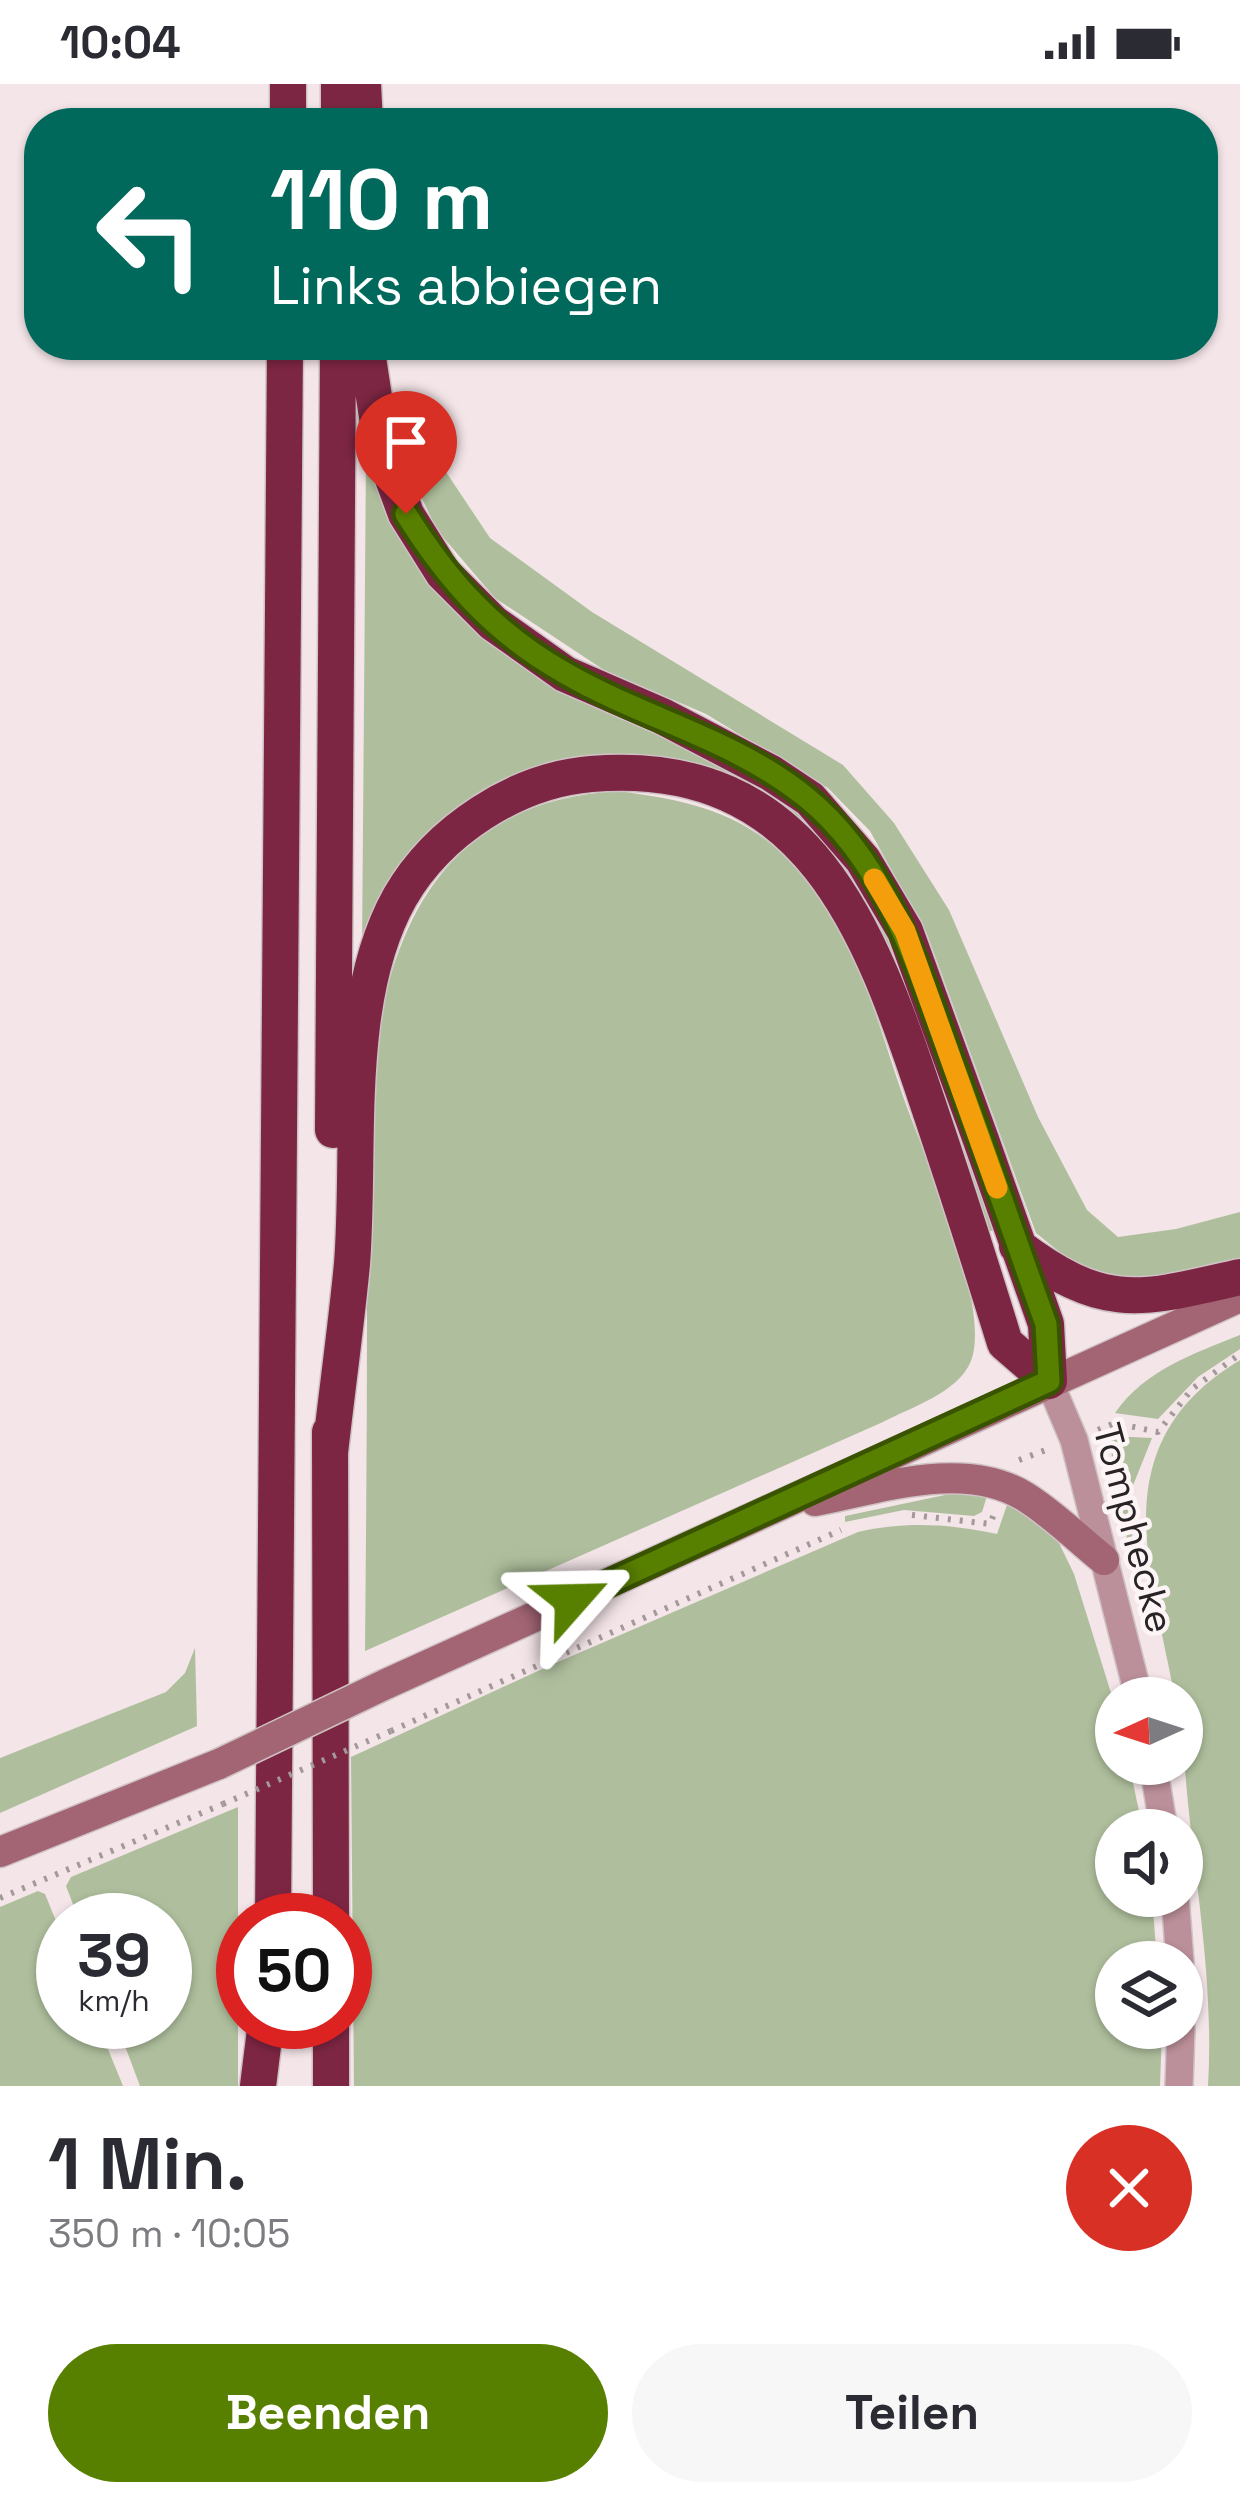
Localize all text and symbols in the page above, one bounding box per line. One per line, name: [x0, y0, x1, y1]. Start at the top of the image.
text: 10:04: [60, 14, 181, 71]
text: 110 m: [270, 146, 493, 254]
icon: left: [72, 156, 228, 312]
text: Links abbiegen: [270, 251, 662, 320]
pin: [355, 391, 457, 514]
icon: arrive: [373, 409, 439, 475]
street label: Tomphecke: [1082, 1418, 1186, 1638]
position arrow: [509, 1537, 635, 1663]
north arrow: [1095, 1677, 1203, 1785]
map controls: [1095, 1677, 1203, 2049]
button: sound: [1095, 1809, 1203, 1917]
speed limit sign: 50: [216, 1893, 372, 2049]
text: 39: [77, 1917, 151, 1994]
button: layers: [1095, 1941, 1203, 2049]
text: km/h: [78, 1981, 150, 2020]
text: 1 Min.: [48, 2118, 247, 2210]
button: close: [1066, 2125, 1192, 2251]
text: 350 m · 10:05: [48, 2209, 290, 2258]
button: Beenden: [48, 2344, 608, 2482]
button: Teilen: [632, 2344, 1192, 2482]

